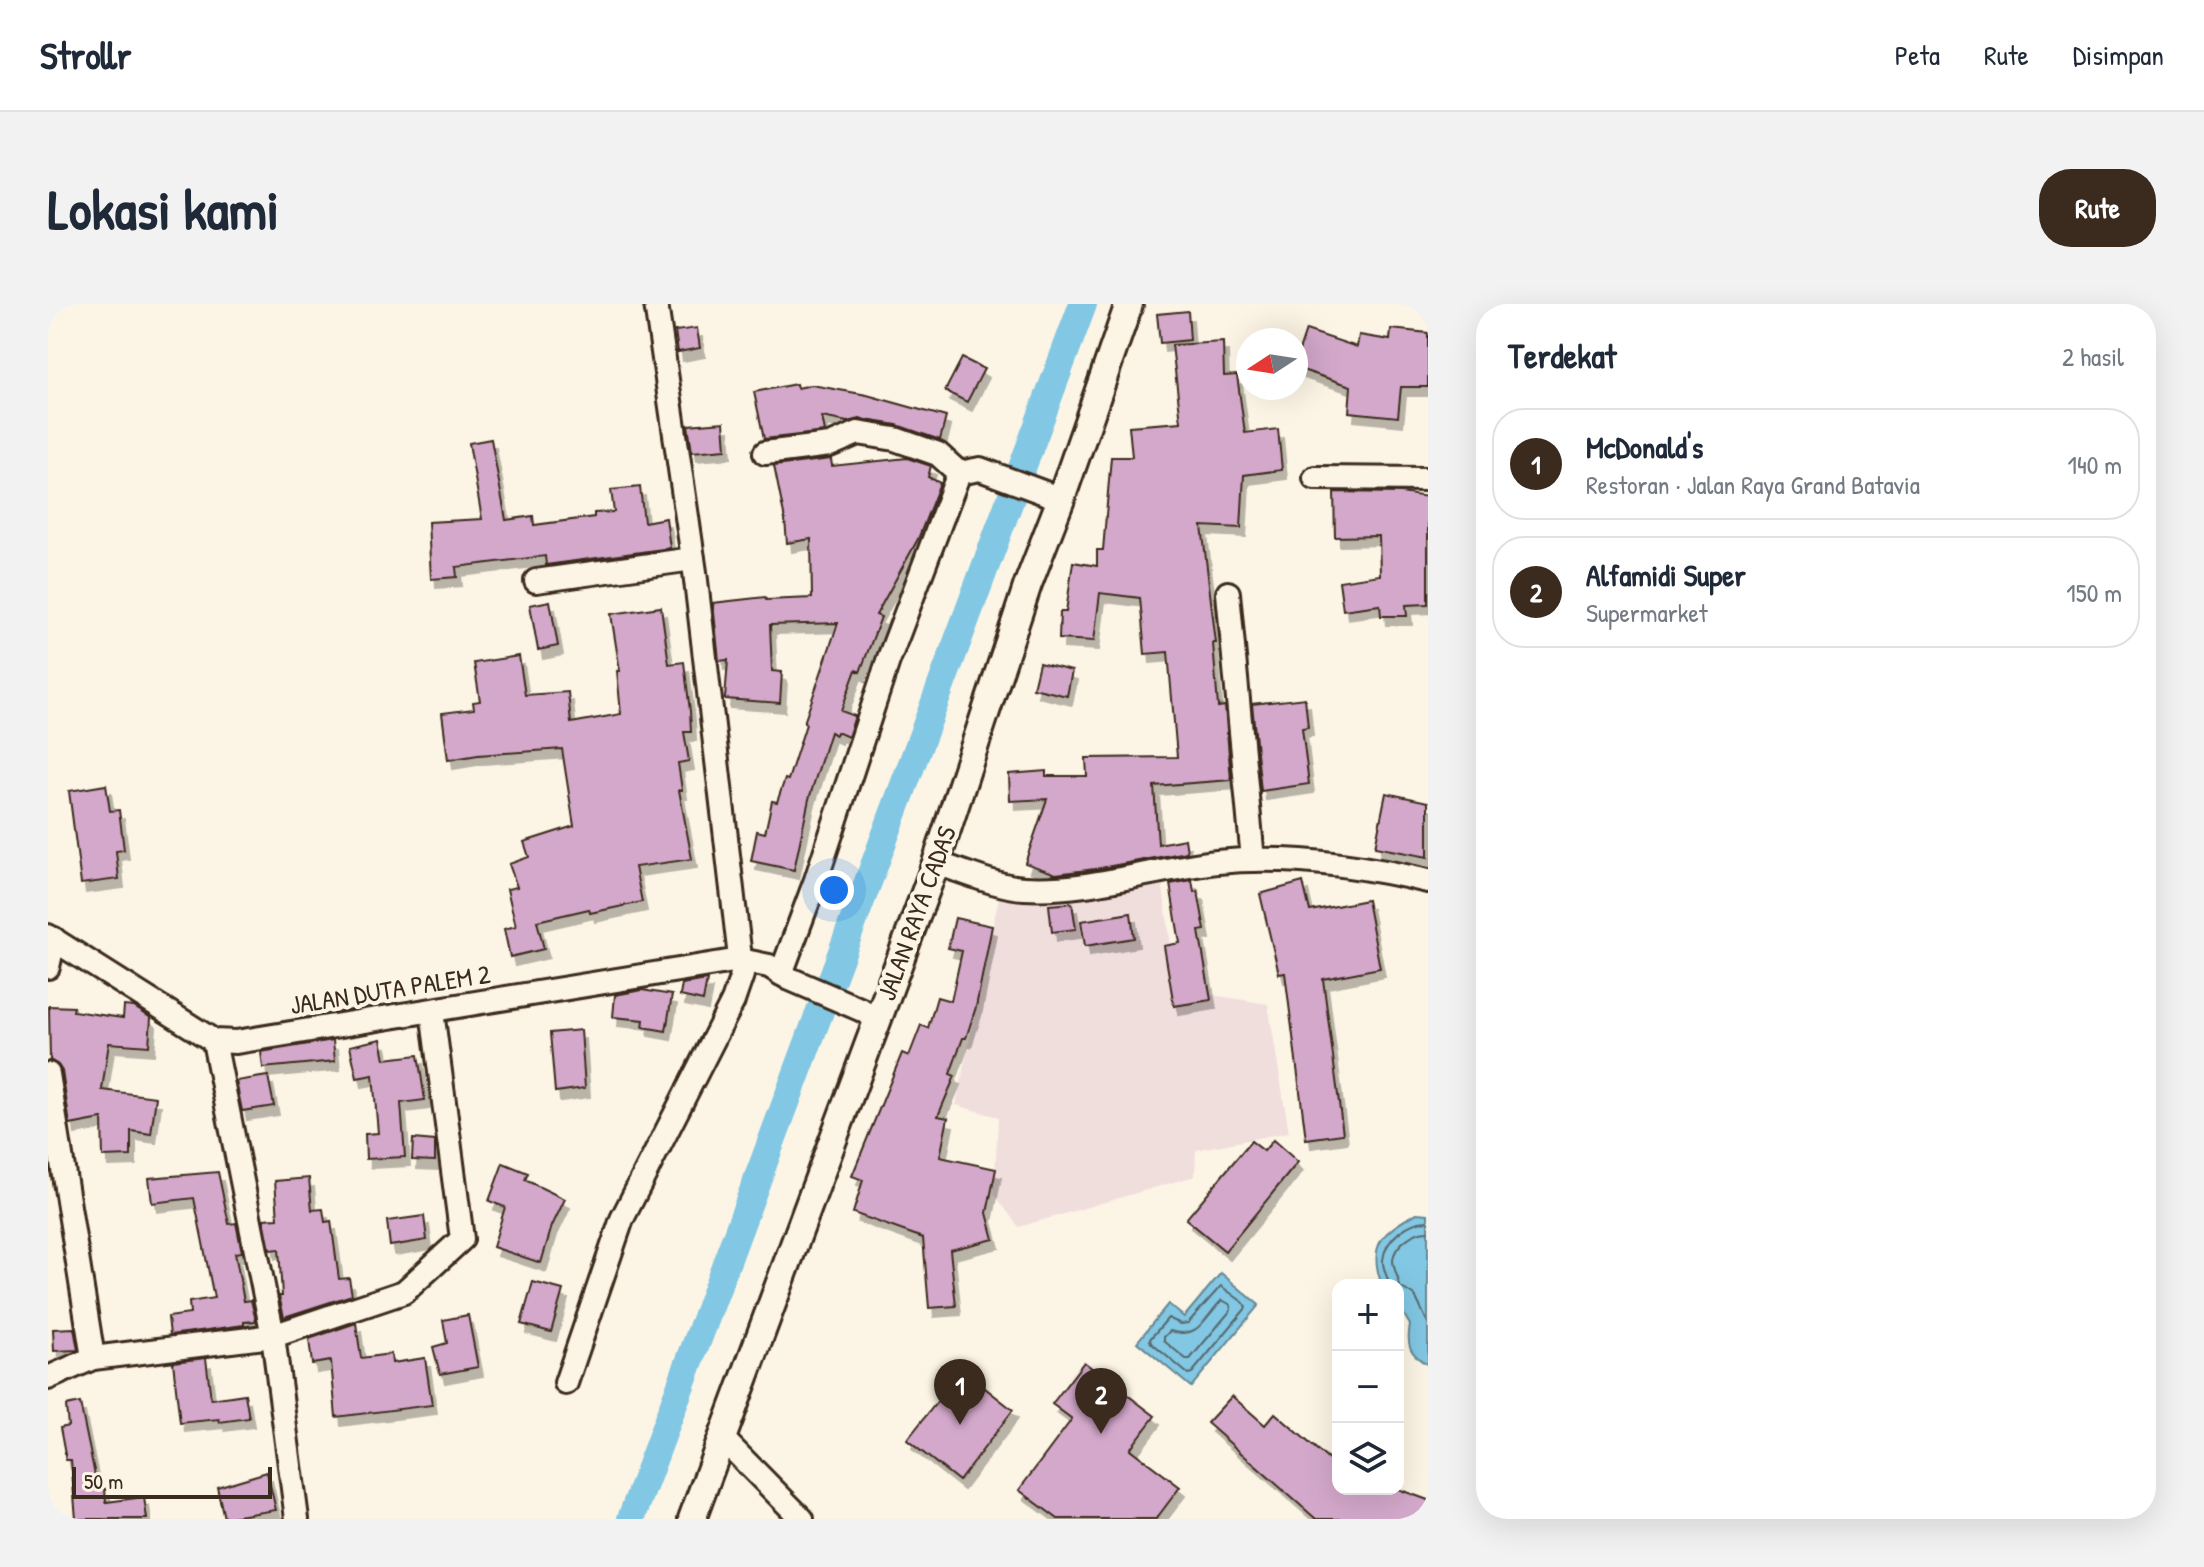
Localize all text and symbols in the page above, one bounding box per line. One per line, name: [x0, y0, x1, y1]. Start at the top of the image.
text: Strollr: [40, 29, 131, 81]
text: Peta: [1895, 36, 1940, 74]
text: Rute: [1984, 36, 2029, 74]
text: Disimpan: [2073, 36, 2164, 74]
button: Rute: [2039, 169, 2156, 247]
text: Lokasi kami: [48, 171, 279, 246]
north arrow: [1236, 328, 1308, 400]
text: Terdekat: [1508, 333, 1616, 379]
text: 2 hasil: [2062, 339, 2124, 374]
text: McDonald's: [1586, 427, 1703, 467]
text: 1: [1531, 447, 1541, 482]
text: 140 m: [2068, 447, 2122, 482]
text: Restoran · Jalan Raya Grand Batavia: [1586, 467, 1920, 502]
text: Alfamidi Super: [1586, 555, 1746, 595]
text: 2: [1530, 575, 1542, 610]
text: 150 m: [2066, 575, 2122, 610]
text: Supermarket: [1586, 595, 1708, 630]
street label: JALAN RAYA CADAS: [868, 821, 964, 1005]
your location: [814, 870, 854, 910]
street label: JALAN DUTA PALEM 2: [288, 956, 492, 1022]
map controls: [1332, 1279, 1404, 1495]
button: +: [1332, 1279, 1404, 1351]
button: −: [1332, 1351, 1404, 1423]
pin: 1: [934, 1359, 986, 1425]
pin: 2: [1075, 1368, 1127, 1434]
button: layers: [1332, 1423, 1404, 1495]
scale bar: [72, 1463, 272, 1499]
text: 50 m: [84, 1466, 123, 1496]

